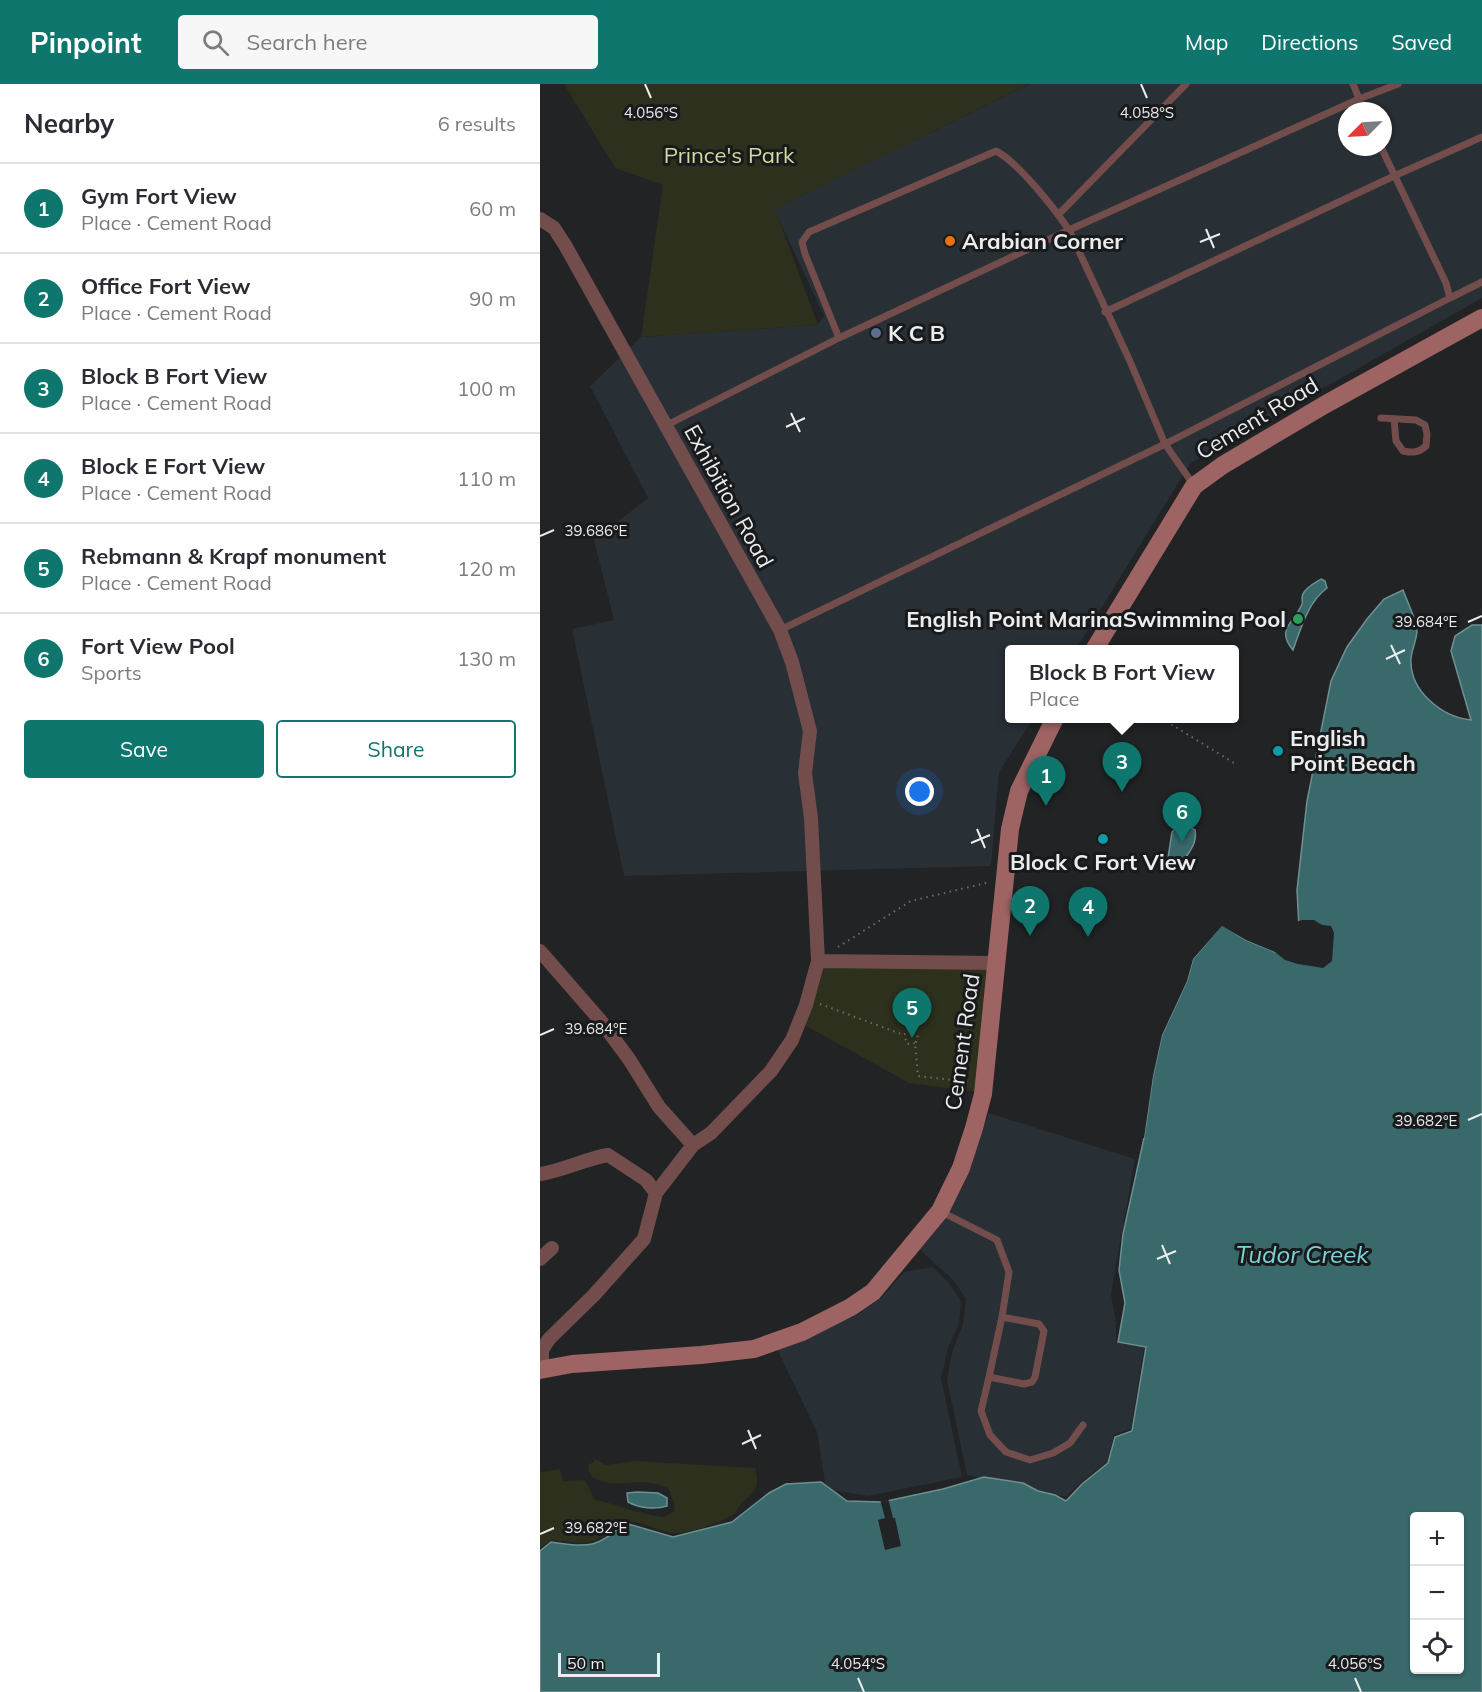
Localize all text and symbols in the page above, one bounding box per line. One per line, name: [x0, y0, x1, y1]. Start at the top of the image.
search box: [178, 15, 598, 69]
text: Pinpoint: [30, 25, 142, 60]
icon: search: [199, 26, 232, 59]
text: Search here: [247, 28, 368, 56]
text: Map: [1185, 29, 1228, 55]
text: Directions: [1261, 29, 1358, 55]
text: Saved: [1391, 29, 1452, 55]
north arrow: [1338, 102, 1392, 156]
text: 4.056°S: [624, 103, 678, 122]
text: 4.058°S: [1120, 103, 1174, 122]
text: Nearby: [24, 107, 114, 140]
text: 6 results: [438, 111, 516, 136]
park label: Prince's Park: [664, 141, 795, 169]
text: Gym Fort View: [81, 182, 237, 210]
text: 1: [38, 196, 50, 221]
text: 60 m: [469, 196, 516, 221]
text: Place · Cement Road: [81, 210, 272, 235]
place label: Arabian Corner: [962, 227, 1123, 255]
marker: Arabian Corner: [943, 234, 957, 248]
text: Office Fort View: [81, 272, 250, 300]
text: 2: [38, 286, 50, 311]
text: 90 m: [469, 286, 516, 311]
text: Place · Cement Road: [81, 300, 272, 325]
place label: K C B: [888, 319, 945, 347]
marker: K C B: [869, 326, 883, 340]
text: Block B Fort View: [81, 362, 267, 390]
street label: Cement Road: [1191, 371, 1323, 465]
text: 3: [38, 376, 50, 401]
text: 100 m: [457, 376, 516, 401]
text: Place · Cement Road: [81, 390, 272, 415]
street label: Exhibition Road: [678, 420, 780, 572]
text: Block E Fort View: [81, 452, 265, 480]
text: 4: [38, 466, 50, 491]
text: 110 m: [457, 466, 516, 491]
text: Place · Cement Road: [81, 480, 272, 505]
text: 39.686°E: [565, 521, 628, 540]
text: Rebmann & Krapf monument: [81, 542, 386, 570]
text: 5: [38, 556, 50, 581]
text: 120 m: [457, 556, 516, 581]
text: Place · Cement Road: [81, 570, 272, 595]
place label: English Point MarinaSwimming Pool: [906, 605, 1286, 633]
marker: English Point MarinaSwimming Pool: [1291, 612, 1305, 626]
text: 39.684°E: [1395, 612, 1458, 631]
text: Fort View Pool: [81, 632, 235, 660]
popup: [1005, 645, 1239, 723]
text: 6: [38, 646, 50, 671]
text: 130 m: [457, 646, 516, 671]
text: Block B Fort View: [1029, 658, 1215, 686]
text: Sports: [81, 660, 142, 685]
text: Place: [1029, 686, 1079, 711]
button: Save: [24, 720, 264, 778]
button: Share: [276, 720, 516, 778]
place label: English Point Beach: [1290, 724, 1416, 777]
pin: 3: [1102, 742, 1142, 792]
marker: English Point Beach: [1271, 744, 1285, 758]
pin: 1: [1026, 756, 1066, 806]
your location: [905, 777, 934, 806]
pin: 6: [1162, 792, 1202, 842]
marker: Block C Fort View: [1096, 832, 1110, 846]
place label: Block C Fort View: [1010, 848, 1197, 876]
pin: 2: [1010, 886, 1050, 936]
pin: 4: [1068, 888, 1108, 937]
street label: Cement Road: [939, 972, 985, 1112]
pin: 5: [892, 988, 932, 1038]
text: 39.684°E: [565, 1019, 628, 1038]
text: 39.682°E: [1395, 1111, 1458, 1130]
water label: Tudor Creek: [1235, 1239, 1369, 1269]
map controls: [1410, 1512, 1464, 1674]
button: +: [1410, 1512, 1464, 1566]
text: 39.682°E: [565, 1518, 628, 1537]
button: −: [1410, 1566, 1464, 1620]
button: locate: [1410, 1620, 1464, 1674]
scale bar: [558, 1650, 660, 1678]
text: 50 m: [567, 1653, 604, 1673]
text: 4.054°S: [831, 1654, 885, 1673]
text: 4.056°S: [1328, 1654, 1382, 1673]

